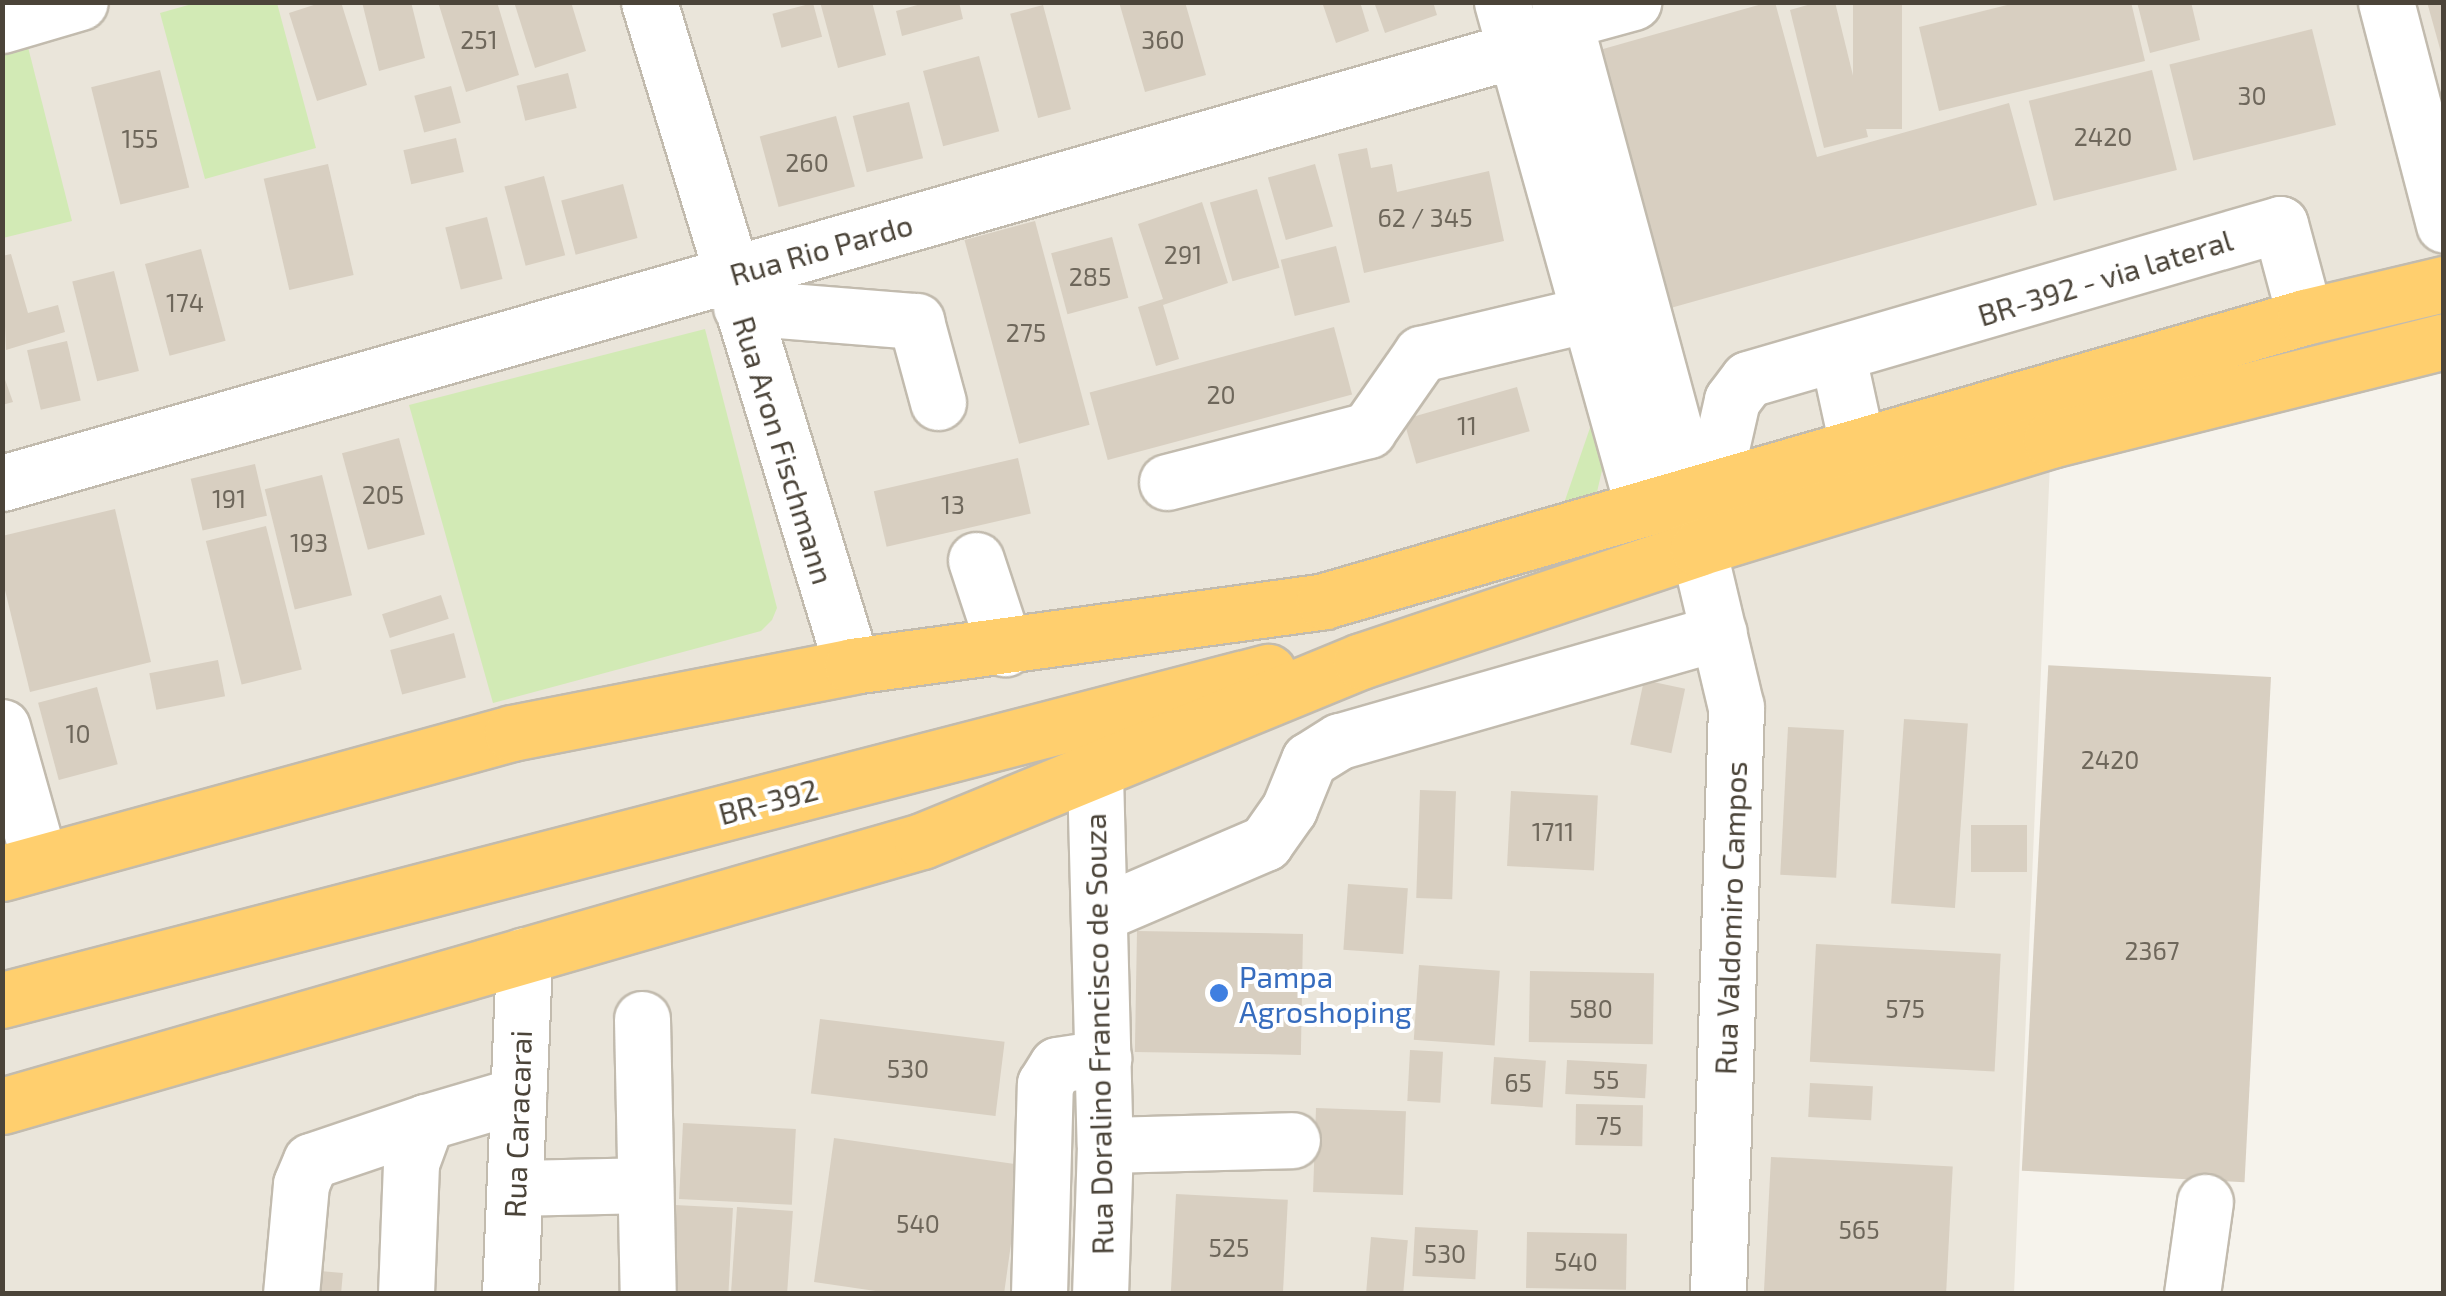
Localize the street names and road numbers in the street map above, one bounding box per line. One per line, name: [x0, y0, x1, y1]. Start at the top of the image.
street label: Rua Rio Pardo: [725, 206, 917, 292]
street label: BR-392 - via lateral: [1973, 221, 2237, 333]
street label: Rua Aron Fischmann: [726, 311, 842, 589]
street label: Rua Valdomiro Campos: [1707, 760, 1753, 1076]
street label: BR-392: [714, 771, 822, 831]
street label: Rua Doralino Francisco de Souza: [1076, 813, 1120, 1255]
street label: Rua Caracarai: [496, 1029, 538, 1219]

